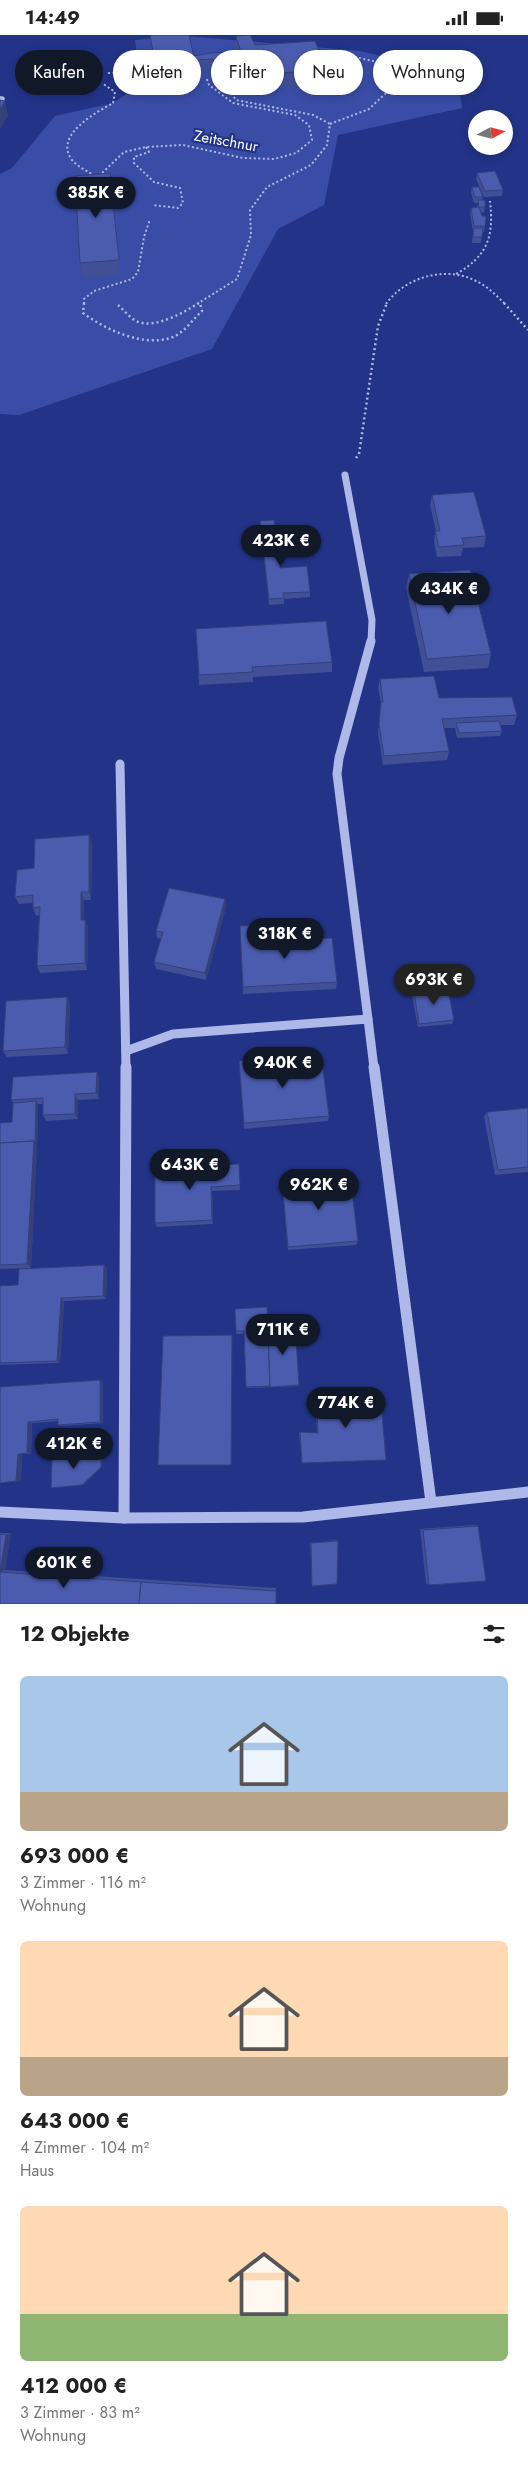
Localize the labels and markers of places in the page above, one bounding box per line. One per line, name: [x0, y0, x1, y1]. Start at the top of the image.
pin: 385K €: [55, 177, 137, 219]
pin: 423K €: [240, 525, 322, 567]
pin: 434K €: [408, 573, 490, 615]
pin: 318K €: [244, 917, 326, 960]
pin: 693K €: [393, 963, 475, 1006]
pin: 940K €: [242, 1047, 324, 1089]
pin: 643K €: [149, 1149, 231, 1191]
pin: 962K €: [278, 1169, 360, 1211]
pin: 711K €: [242, 1313, 324, 1356]
pin: 774K €: [305, 1387, 387, 1429]
pin: 412K €: [33, 1427, 115, 1470]
pin: 601K €: [23, 1547, 105, 1589]

